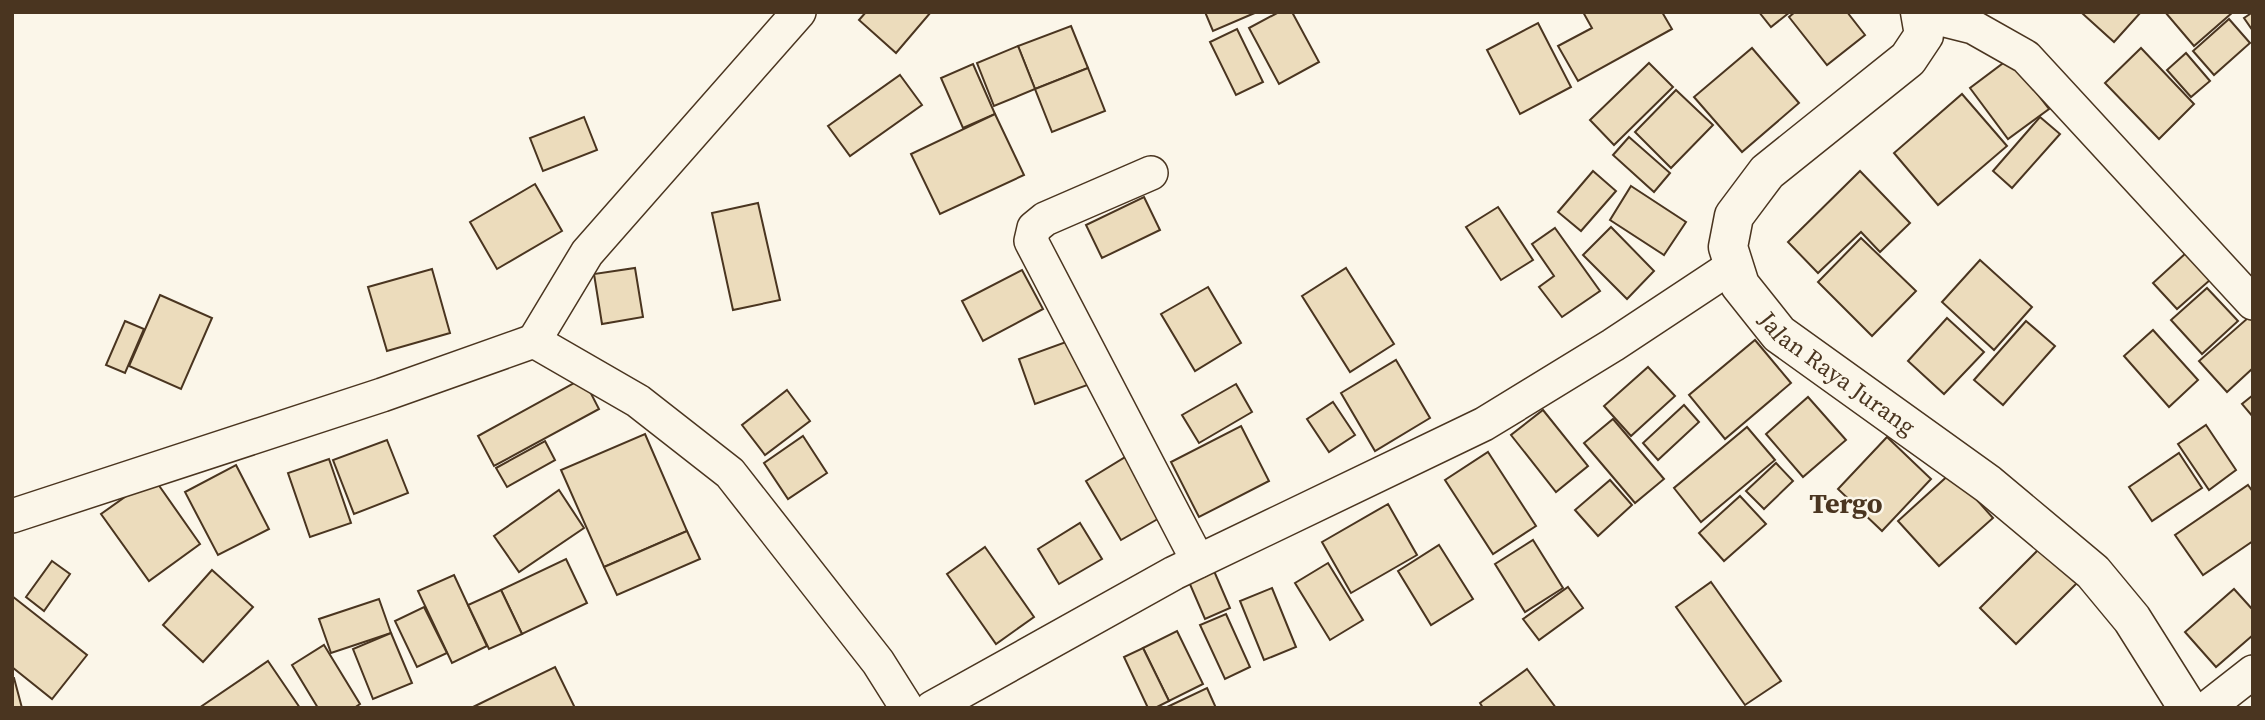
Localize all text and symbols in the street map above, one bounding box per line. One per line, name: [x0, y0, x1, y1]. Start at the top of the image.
street label: Jalan Raya Jurang: [1751, 304, 1922, 443]
district label: Tergo: [1809, 484, 1883, 522]

